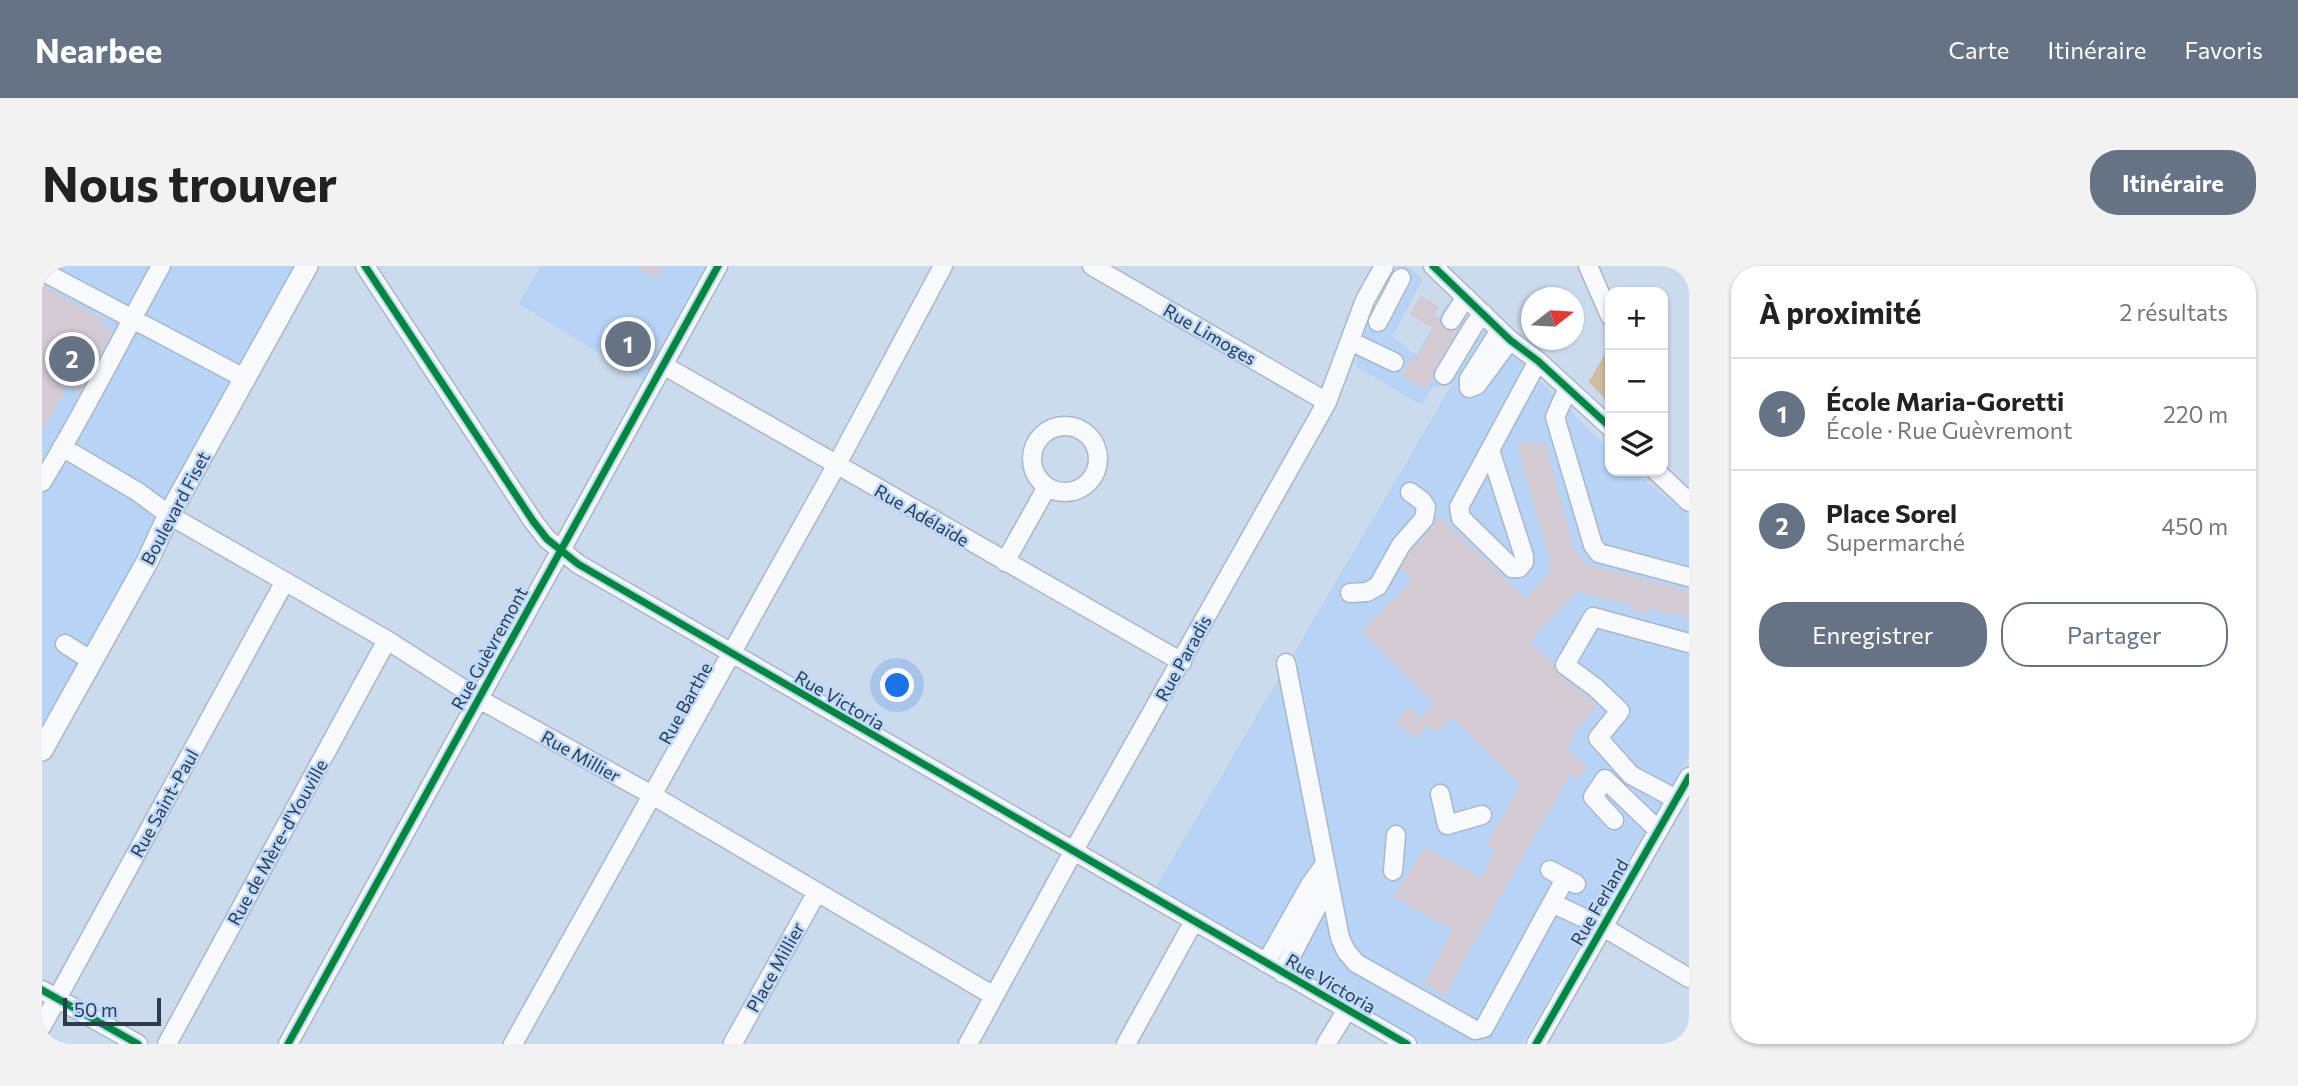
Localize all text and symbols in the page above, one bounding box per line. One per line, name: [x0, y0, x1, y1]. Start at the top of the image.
text: Nearbee: [35, 29, 162, 70]
text: Carte: [1949, 35, 2010, 64]
text: Itinéraire: [2048, 35, 2147, 64]
text: Favoris: [2185, 35, 2263, 64]
button: Itinéraire: [2090, 150, 2256, 215]
text: Nous trouver: [42, 152, 337, 212]
north arrow: [1521, 287, 1584, 350]
map controls: [1605, 287, 1668, 476]
button: +: [1605, 287, 1668, 350]
text: À proximité: [1759, 293, 1921, 330]
text: 2 résultats: [2119, 298, 2228, 326]
street label: Rue Limoges: [1160, 299, 1260, 369]
pin: 1: [605, 318, 651, 370]
pin: 2: [49, 333, 95, 385]
button: −: [1605, 350, 1668, 413]
text: École Maria-Goretti: [1826, 385, 2064, 416]
text: 1: [1777, 400, 1787, 428]
text: 220 m: [2163, 400, 2228, 428]
button: layers: [1605, 413, 1668, 476]
text: École · Rue Guèvremont: [1826, 416, 2072, 444]
street label: Boulevard Fiset: [136, 447, 214, 569]
street label: Rue Adélaïde: [871, 479, 973, 551]
text: Place Sorel: [1826, 497, 1957, 528]
text: 2: [1775, 512, 1789, 540]
text: 450 m: [2162, 512, 2228, 540]
text: Supermarché: [1826, 528, 1965, 556]
street label: Rue Guèvremont: [446, 583, 532, 713]
button: Enregistrer: [1759, 602, 1987, 667]
button: Partager: [2001, 602, 2228, 667]
street label: Rue Paradis: [1150, 611, 1216, 705]
street label: Rue Barthe: [653, 658, 717, 748]
street label: Rue Victoria: [791, 665, 889, 735]
your location: [880, 668, 914, 702]
street label: Rue Millier: [537, 725, 625, 787]
street label: Rue Saint-Paul: [125, 745, 203, 861]
street label: Rue de Mère-d'Youville: [222, 755, 332, 929]
street label: Rue Ferland: [1565, 855, 1633, 949]
street label: Place Millier: [741, 918, 809, 1016]
street label: Rue Victoria: [1282, 948, 1380, 1018]
scale bar: [63, 995, 161, 1027]
text: 50 m: [74, 998, 118, 1021]

